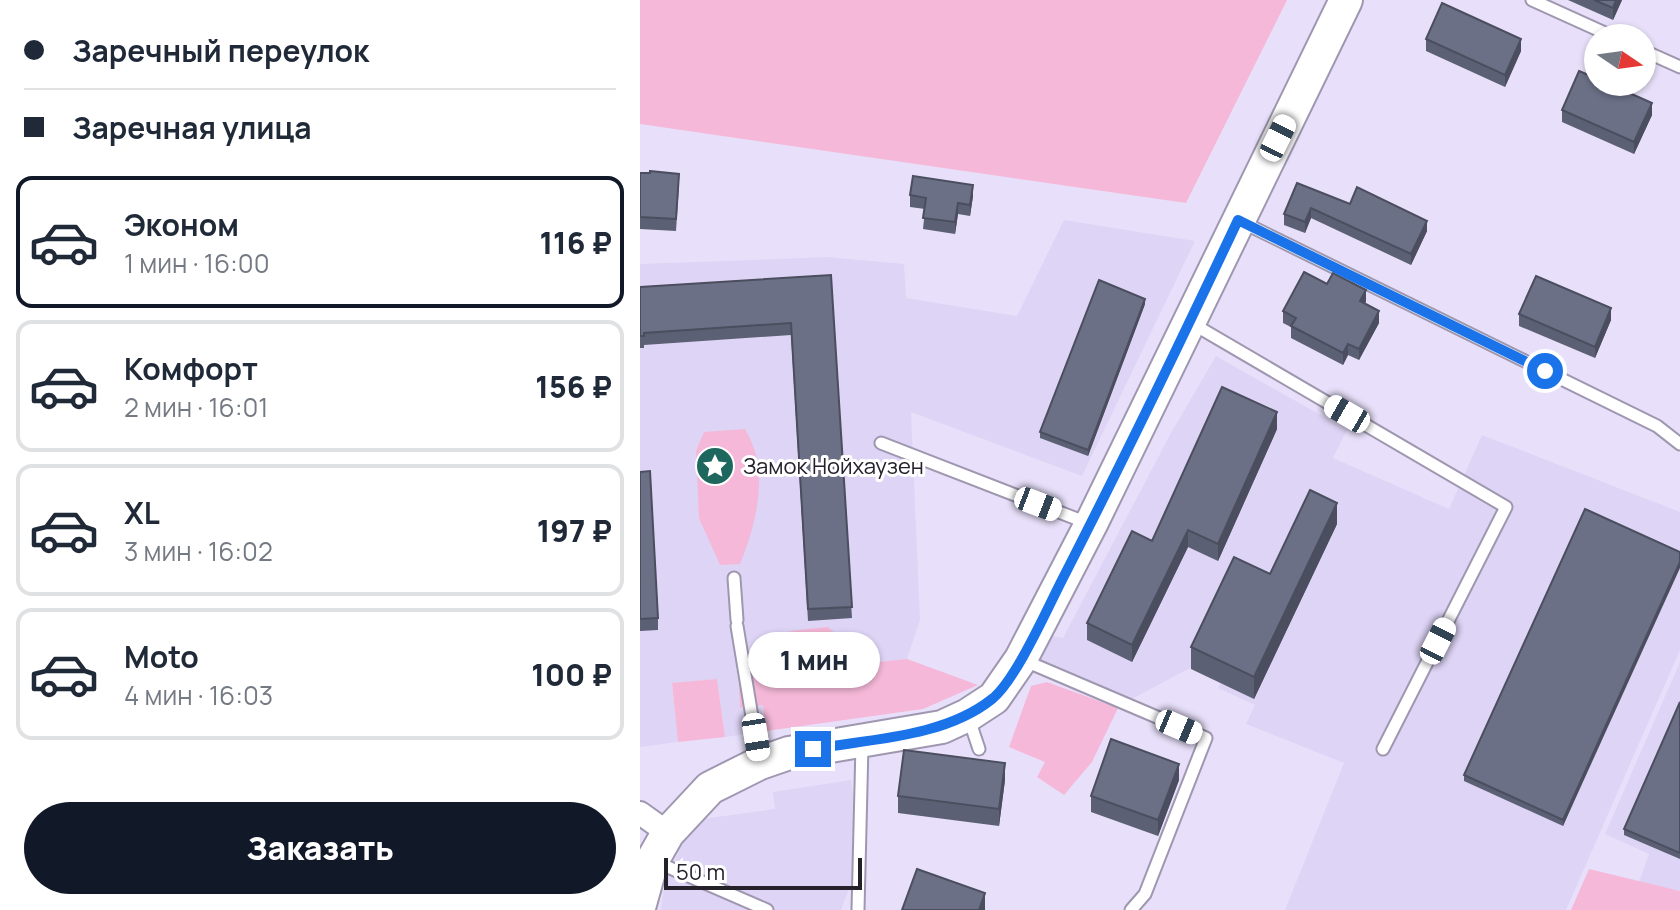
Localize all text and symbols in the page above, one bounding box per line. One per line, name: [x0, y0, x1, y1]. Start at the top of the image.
north arrow: [1584, 24, 1656, 96]
map controls: [1584, 24, 1656, 96]
text: Заречный переулок: [72, 30, 369, 71]
text: Заречная улица: [72, 107, 311, 148]
car: [1257, 111, 1299, 165]
text: Эконом: [124, 204, 239, 245]
icon: car: [28, 206, 100, 278]
text: 116 ₽: [539, 222, 612, 263]
text: 1 мин · 16:00: [124, 245, 270, 281]
text: Комфорт: [124, 348, 258, 389]
icon: car: [28, 350, 100, 422]
route start: [1527, 353, 1563, 389]
text: 156 ₽: [535, 366, 612, 407]
text: 2 мин · 16:01: [124, 389, 269, 425]
car: [1320, 392, 1374, 436]
place icon: Замок Нойхаузен: [694, 445, 736, 487]
place label: Замок Нойхаузен: [743, 451, 924, 481]
car: [1011, 484, 1065, 524]
text: XL: [124, 492, 160, 533]
icon: car: [28, 494, 100, 566]
text: 197 ₽: [537, 510, 612, 551]
text: 3 мин · 16:02: [124, 533, 273, 569]
car: [1416, 614, 1460, 668]
callout: 1 мин: [747, 633, 879, 689]
text: Moto: [124, 636, 199, 677]
icon: car: [28, 638, 100, 710]
text: 1 мин: [780, 642, 848, 678]
text: 100 ₽: [531, 654, 612, 695]
text: 4 мин · 16:03: [124, 677, 273, 713]
car: [1152, 707, 1206, 747]
car: [740, 711, 772, 763]
route end: [795, 731, 831, 767]
button: Заказать: [24, 802, 616, 894]
scale bar: [664, 854, 862, 890]
text: 50 m: [676, 857, 725, 887]

